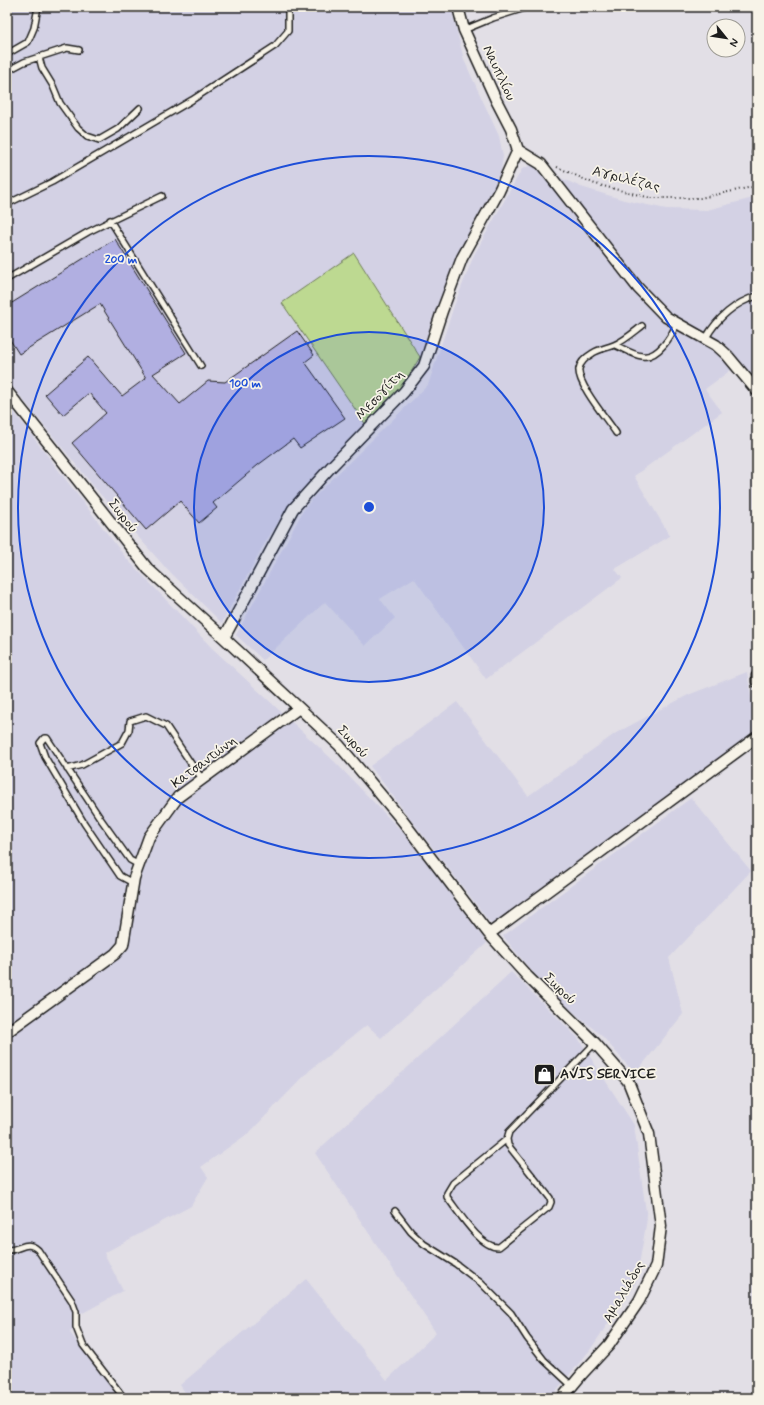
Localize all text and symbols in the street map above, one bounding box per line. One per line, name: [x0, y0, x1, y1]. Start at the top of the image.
north arrow: [706, 18, 746, 58]
text: N: [726, 36, 742, 49]
street label: Ναυπλίου: [478, 42, 520, 104]
street label: Αγριλέζας: [590, 161, 662, 196]
text: 200 m: [105, 252, 138, 268]
street label: Μεσογίτη: [352, 366, 408, 424]
text: 100 m: [229, 376, 262, 392]
street label: Σωρού: [104, 495, 142, 537]
centre of rings: [362, 500, 376, 514]
street label: Σωρού: [333, 722, 373, 762]
street label: Κατσαντώνη: [168, 731, 240, 793]
street label: Σωρού: [540, 969, 580, 1009]
shop icon: AVIS SERVICE: [532, 1061, 558, 1087]
place label: AVIS SERVICE: [560, 1065, 656, 1083]
street label: Αμαλιάδος: [599, 1258, 649, 1326]

